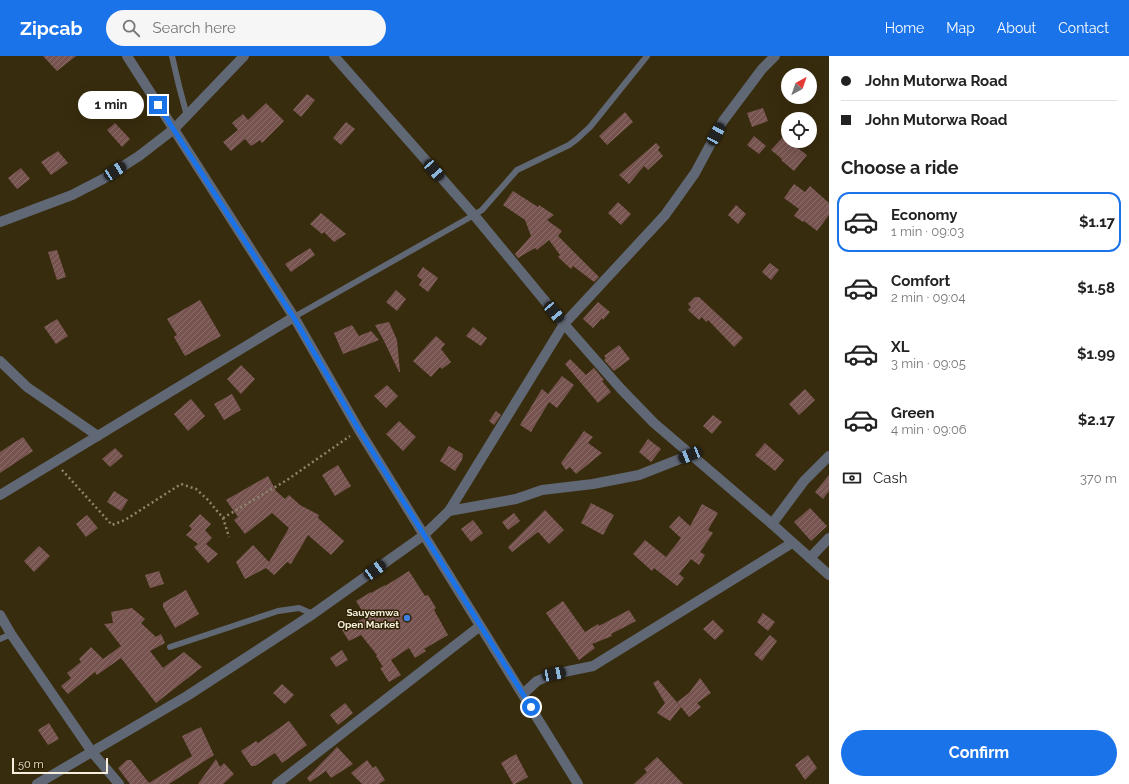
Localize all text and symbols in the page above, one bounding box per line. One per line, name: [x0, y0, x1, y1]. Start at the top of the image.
search box: [106, 10, 386, 46]
text: Zipcab: [20, 17, 82, 39]
icon: search: [120, 17, 142, 39]
text: Search here: [152, 19, 236, 37]
text: Home: [885, 20, 924, 36]
text: Map: [946, 20, 975, 36]
text: About: [997, 20, 1036, 36]
text: Contact: [1058, 20, 1109, 36]
north arrow: [781, 68, 817, 104]
map controls: [781, 68, 817, 148]
text: John Mutorwa Road: [865, 72, 1008, 90]
callout: 1 min: [78, 91, 144, 119]
route end: [149, 96, 167, 114]
text: 1 min: [95, 97, 127, 112]
text: John Mutorwa Road: [865, 111, 1008, 129]
button: locate: [781, 112, 817, 148]
car: [705, 121, 727, 147]
car: [422, 157, 446, 183]
text: Choose a ride: [841, 157, 959, 178]
car: [102, 159, 128, 183]
icon: car: [843, 204, 879, 240]
text: Economy: [891, 206, 958, 224]
text: $1.17: [1079, 213, 1115, 231]
text: 1 min · 09:03: [891, 224, 964, 239]
icon: car: [843, 270, 879, 306]
text: Comfort: [891, 272, 950, 290]
text: $1.58: [1077, 279, 1115, 297]
text: 2 min · 09:04: [891, 290, 966, 305]
car: [542, 299, 566, 325]
icon: car: [843, 336, 879, 372]
text: XL: [891, 338, 909, 356]
text: $1.99: [1077, 345, 1115, 363]
text: 3 min · 09:05: [891, 356, 966, 371]
icon: car: [843, 402, 879, 438]
text: Green: [891, 404, 935, 422]
text: $2.17: [1078, 411, 1115, 429]
text: 4 min · 09:06: [891, 422, 967, 437]
car: [677, 445, 703, 465]
icon: cash: [841, 467, 863, 489]
text: Cash: [873, 469, 907, 487]
text: 370 m: [1080, 471, 1117, 486]
car: [362, 558, 388, 582]
place label: Sauyemwa Open Market: [337, 607, 399, 630]
marker: Sauyemwa Open Market: [402, 613, 412, 623]
car: [541, 666, 567, 682]
route start: [522, 698, 540, 716]
button: Confirm: [841, 730, 1117, 776]
scale bar: [12, 756, 108, 775]
text: 50 m: [18, 758, 44, 771]

